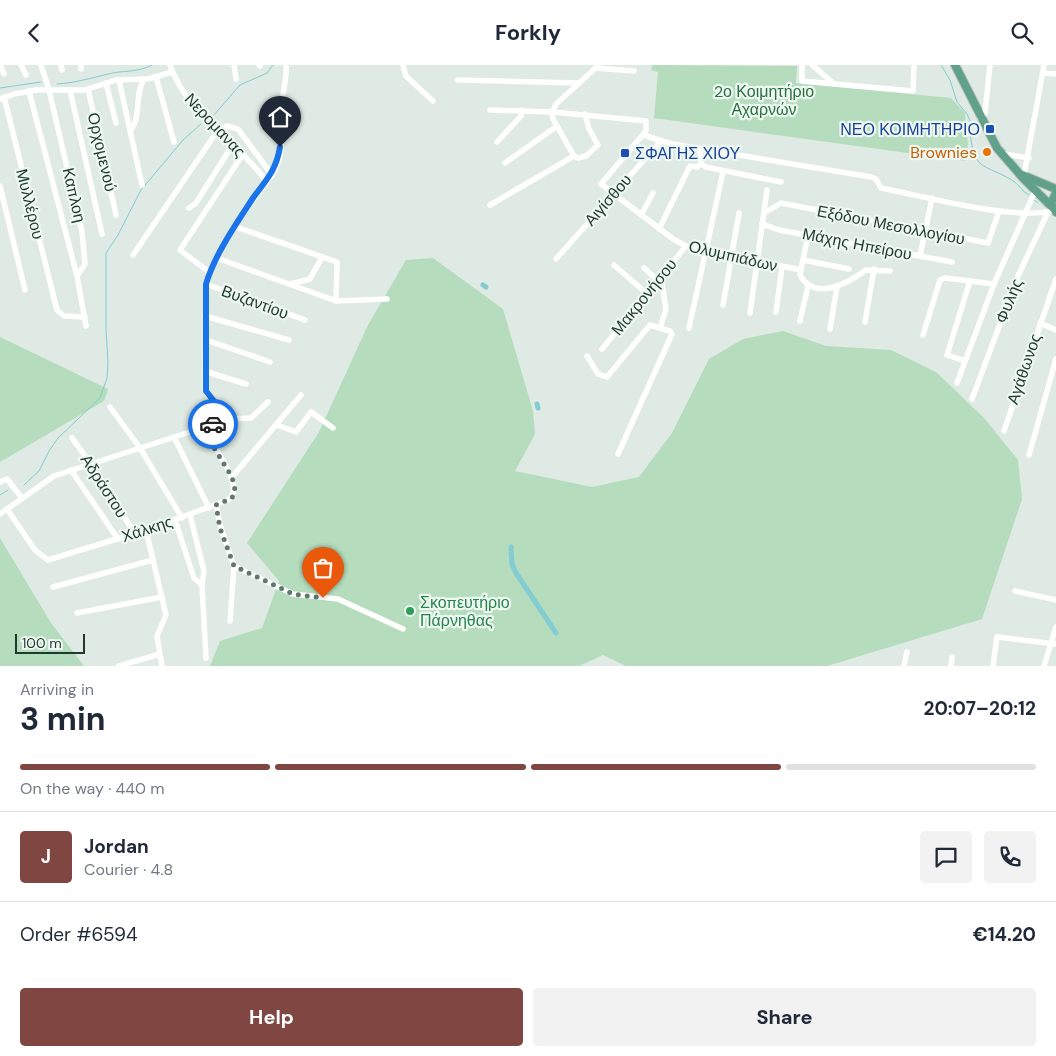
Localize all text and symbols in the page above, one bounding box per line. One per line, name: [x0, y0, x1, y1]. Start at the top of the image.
text: Forkly: [495, 18, 561, 47]
icon: back: [20, 19, 48, 47]
icon: search: [1008, 19, 1036, 47]
park label: 2ο Κοιμητήριο Αχαρνών: [714, 81, 814, 120]
street label: Νερομανας: [180, 89, 250, 162]
pin: [259, 96, 301, 147]
icon: home: [266, 103, 294, 131]
street label: Ορχομενού: [83, 110, 121, 194]
place label: ΝΕΟ ΚΟΙΜΗΤΗΡΙΟ: [840, 119, 980, 140]
marker: ΝΕΟ ΚΟΙΜΗΤΗΡΙΟ: [984, 123, 996, 135]
place label: Brownies: [910, 142, 977, 163]
place label: ΣΦΑΓΗΣ ΧΙΟΥ: [635, 143, 740, 164]
marker: Brownies: [981, 146, 993, 158]
marker: ΣΦΑΓΗΣ ΧΙΟΥ: [619, 147, 631, 159]
street label: Καπλοη: [58, 166, 90, 224]
street label: Μυλλέρου: [11, 167, 49, 241]
street label: Αιγίσθου: [580, 170, 636, 230]
street label: Εξόδου Μεσολλογίου: [815, 200, 967, 250]
street label: Μάχης Ηπείρου: [800, 223, 914, 265]
street label: Ολυμπιάδων: [687, 236, 779, 276]
street label: Μακρονήσου: [607, 254, 681, 340]
street label: Φυλής: [991, 275, 1027, 326]
street label: Βυζαντίου: [218, 280, 292, 324]
street label: Αγάθωνος: [1002, 331, 1046, 407]
courier: [188, 399, 238, 449]
icon: car: [199, 410, 227, 438]
street label: Αδράστου: [76, 450, 132, 522]
street label: Χάλκης: [119, 511, 175, 547]
pin: [302, 547, 344, 598]
icon: bag: [309, 554, 337, 582]
place label: Σκοπευτήριο Πάρνηθας: [420, 592, 510, 631]
marker: Σκοπευτήριο Πάρνηθας: [404, 605, 416, 617]
scale bar: [15, 631, 85, 654]
text: 100 m: [22, 634, 62, 652]
text: Arriving in: [20, 679, 94, 700]
text: 20:07–20:12: [924, 696, 1036, 721]
text: 3 min: [20, 698, 105, 740]
text: On the way · 440 m: [20, 778, 164, 799]
button: chat: [920, 831, 972, 883]
button: phone: [984, 831, 1036, 883]
text: Jordan: [84, 834, 149, 859]
text: J: [41, 844, 51, 869]
text: Courier · 4.8: [84, 859, 173, 880]
text: Order #6594: [20, 922, 138, 947]
text: €14.20: [973, 922, 1036, 947]
button: Help: [20, 988, 523, 1046]
button: Share: [533, 988, 1036, 1046]

